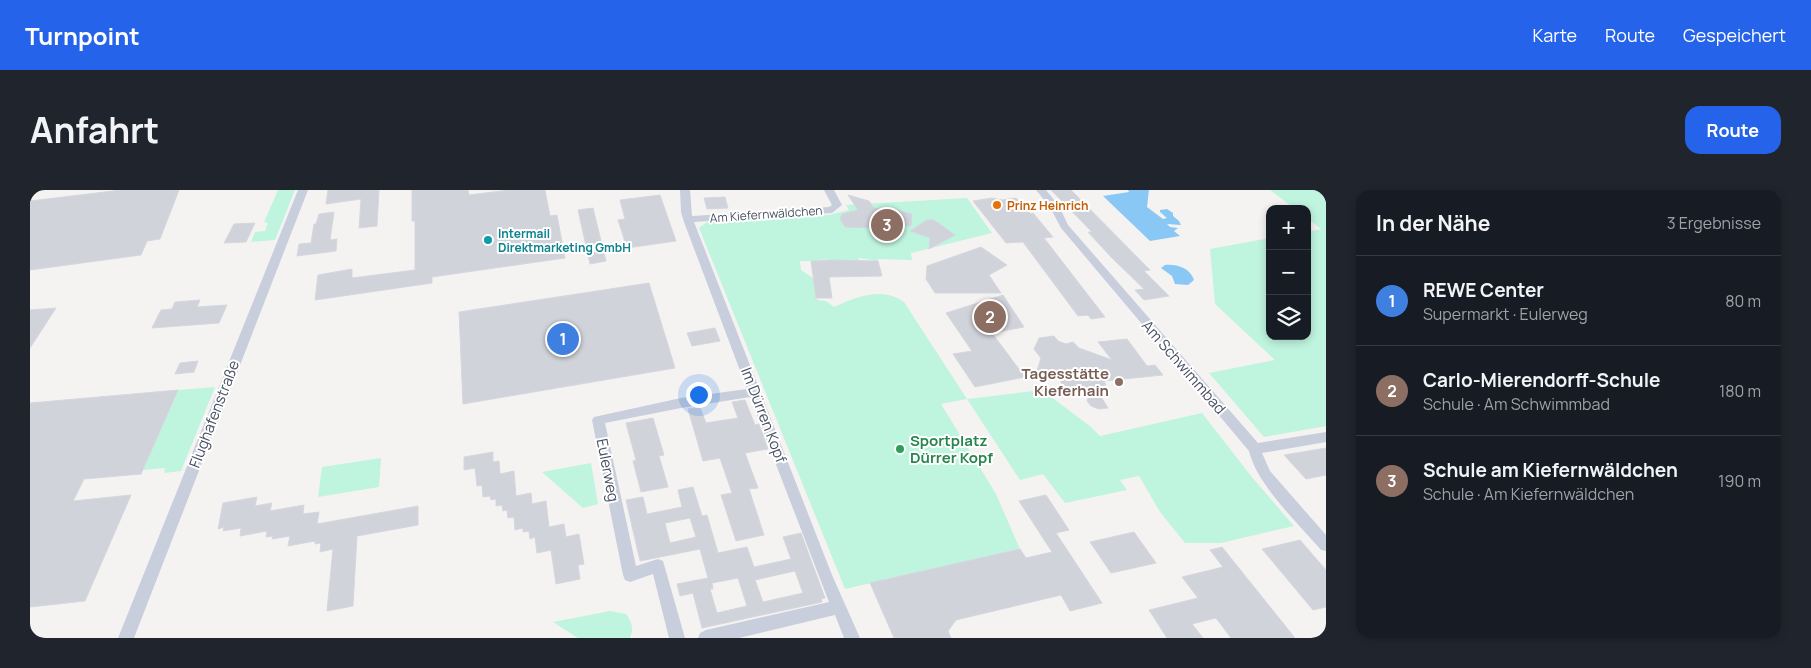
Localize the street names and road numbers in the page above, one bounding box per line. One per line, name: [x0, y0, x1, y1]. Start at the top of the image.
street label: Am Kiefernwäldchen: [709, 202, 823, 226]
street label: Am Schwimmbad: [1137, 315, 1231, 419]
street label: Flughafenstraße: [184, 357, 244, 471]
street label: Im Dürren Kopf: [736, 364, 792, 466]
street label: Eulerweg: [592, 437, 624, 503]

